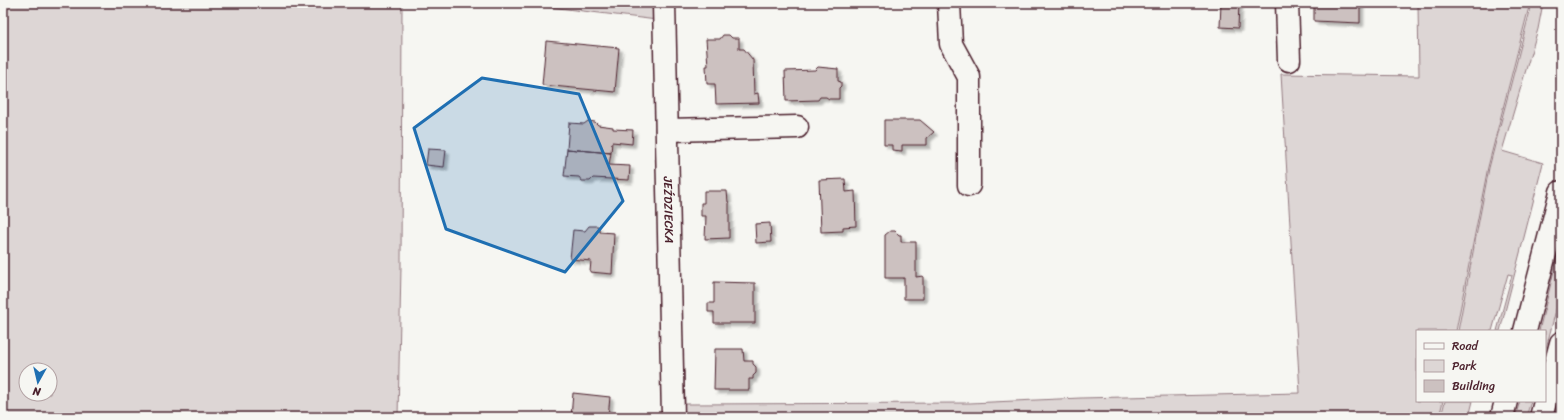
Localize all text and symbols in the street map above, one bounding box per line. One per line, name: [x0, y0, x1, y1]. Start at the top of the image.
street label: JEŹDZIECKA: [657, 175, 680, 244]
legend: [1416, 330, 1546, 402]
text: Road: [1452, 335, 1479, 357]
text: Park: [1452, 355, 1477, 377]
north arrow: [18, 362, 58, 402]
text: Building: [1452, 375, 1495, 397]
text: N: [31, 381, 43, 401]

